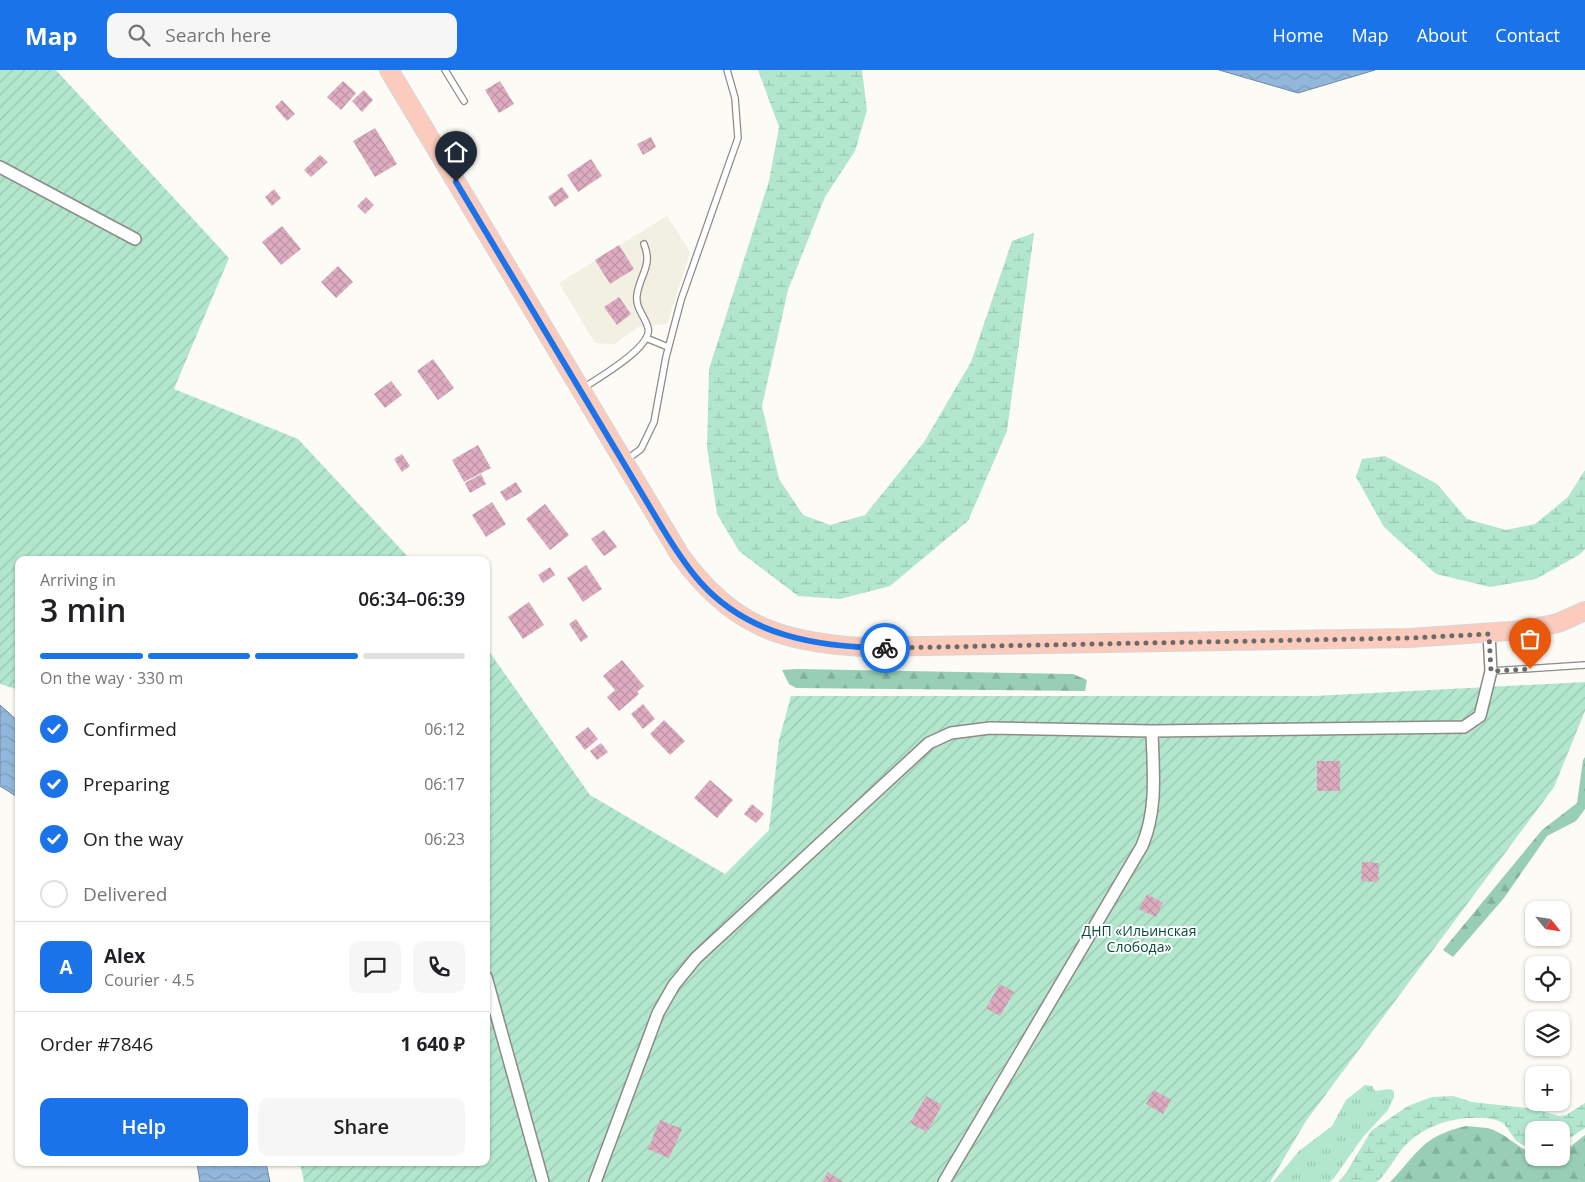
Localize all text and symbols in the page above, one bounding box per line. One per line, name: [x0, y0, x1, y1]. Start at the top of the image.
search box: [107, 13, 457, 58]
text: Map: [25, 19, 77, 52]
icon: search: [125, 21, 153, 49]
text: Search here: [165, 22, 271, 48]
text: Home: [1273, 23, 1323, 47]
text: Map: [1351, 23, 1389, 47]
text: About: [1417, 23, 1467, 47]
text: Contact: [1495, 23, 1560, 47]
pin: [435, 131, 477, 182]
icon: home: [442, 138, 470, 166]
text: Arriving in: [40, 569, 116, 591]
text: 06:34–06:39: [358, 586, 465, 612]
text: 3 min: [40, 588, 126, 631]
pin: [1509, 618, 1551, 669]
courier: [860, 623, 910, 673]
icon: bag: [1516, 625, 1544, 653]
icon: bike: [871, 634, 899, 662]
text: On the way · 330 m: [40, 667, 183, 689]
icon: check: [40, 715, 68, 743]
text: Confirmed: [83, 716, 177, 742]
text: 06:12: [424, 718, 465, 740]
icon: check: [40, 770, 68, 798]
text: Preparing: [83, 771, 170, 797]
text: 06:17: [424, 773, 465, 795]
icon: check: [40, 825, 68, 853]
text: On the way: [83, 826, 183, 852]
text: 06:23: [424, 828, 465, 850]
text: Delivered: [83, 881, 167, 907]
north arrow: [1525, 901, 1570, 946]
map controls: [1525, 901, 1570, 1166]
park label: ДНП «Ильинская Слобода»: [1082, 921, 1196, 956]
button: chat: [349, 941, 401, 993]
button: phone: [413, 941, 465, 993]
text: Alex: [104, 943, 145, 969]
text: A: [59, 954, 73, 980]
button: locate: [1525, 956, 1570, 1001]
text: Courier · 4.5: [104, 969, 195, 991]
button: layers: [1525, 1011, 1570, 1056]
text: Order #7846: [40, 1031, 153, 1057]
text: 1 640 ₽: [401, 1031, 465, 1057]
button: +: [1525, 1066, 1570, 1111]
button: Help: [40, 1098, 248, 1156]
button: Share: [258, 1098, 465, 1156]
button: −: [1525, 1121, 1570, 1166]

